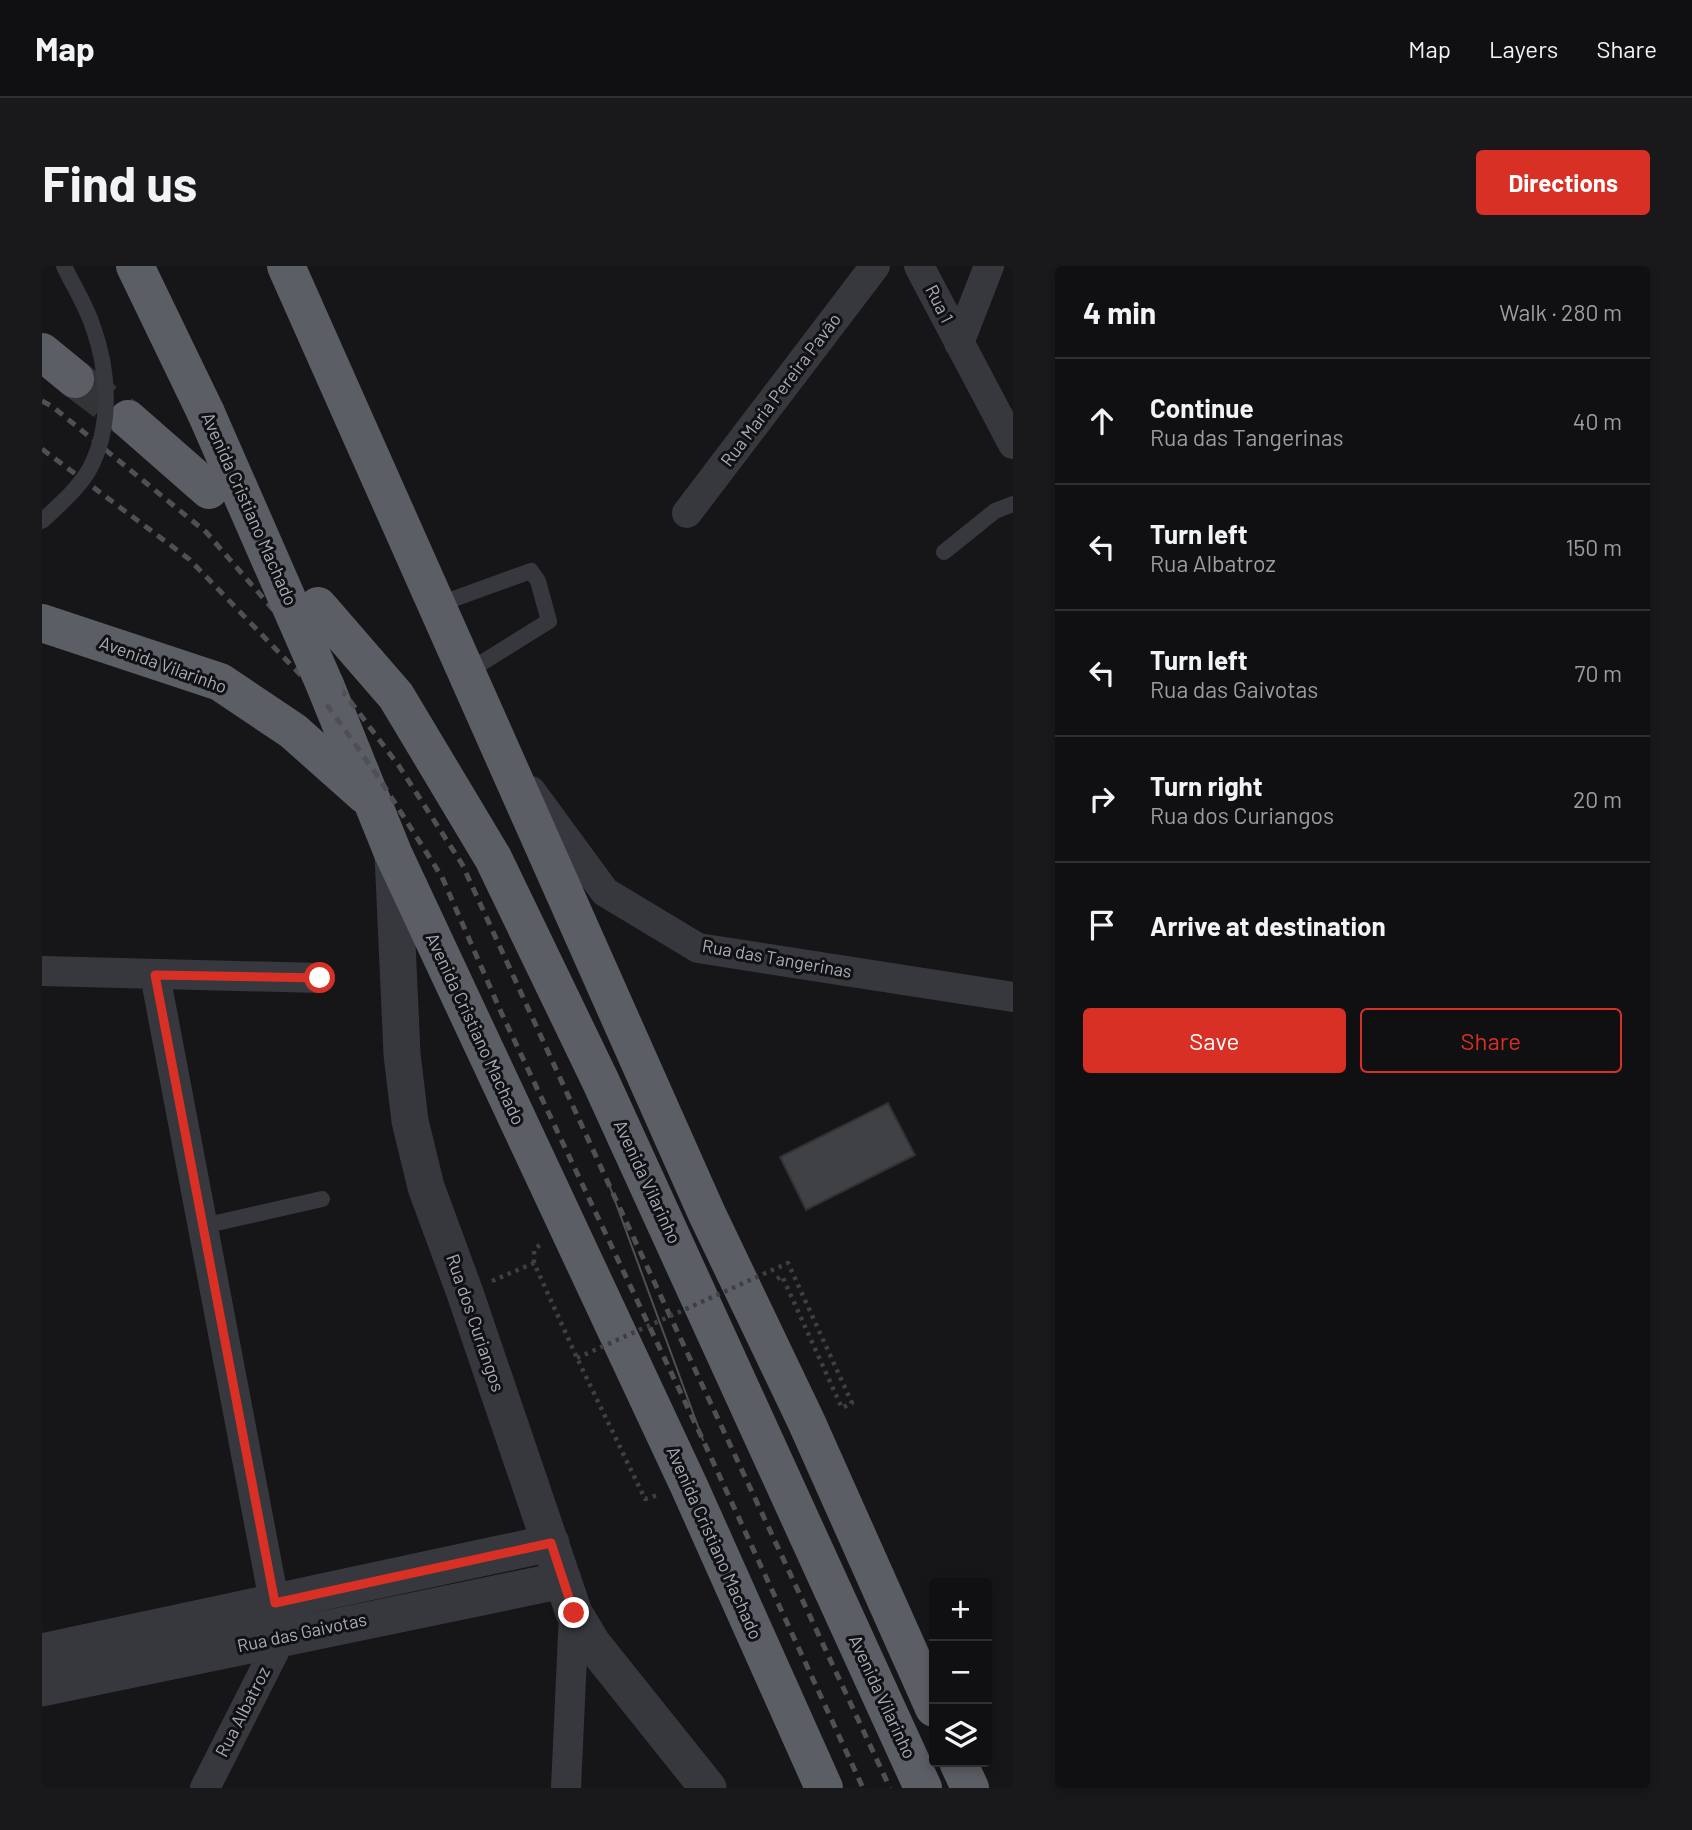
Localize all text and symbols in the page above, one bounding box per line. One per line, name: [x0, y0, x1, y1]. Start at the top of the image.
text: Map: [35, 28, 95, 68]
text: Map: [1408, 34, 1451, 63]
text: Layers: [1489, 34, 1558, 63]
text: Share: [1596, 34, 1657, 63]
button: Directions: [1476, 150, 1650, 215]
text: Find us: [42, 153, 197, 212]
street label: Rua 1: [921, 281, 959, 326]
text: 4 min: [1083, 294, 1156, 330]
text: Walk · 280 m: [1499, 298, 1622, 326]
street label: Rua Maria Pereira Pavão: [715, 308, 845, 470]
text: Continue: [1150, 392, 1254, 423]
icon: ahead: [1083, 402, 1121, 440]
text: 40 m: [1573, 407, 1622, 435]
street label: Avenida Cristiano Machado: [197, 409, 303, 609]
text: Rua das Tangerinas: [1150, 423, 1344, 451]
text: Turn left: [1150, 518, 1248, 549]
icon: left: [1083, 528, 1121, 566]
text: 150 m: [1566, 533, 1622, 561]
text: Rua Albatroz: [1150, 549, 1276, 577]
street label: Avenida Vilarinho: [97, 631, 230, 697]
text: Turn left: [1150, 644, 1248, 675]
icon: left: [1083, 654, 1121, 692]
text: 70 m: [1575, 659, 1622, 687]
text: Rua das Gaivotas: [1150, 675, 1318, 703]
text: Turn right: [1150, 770, 1263, 801]
icon: right: [1083, 780, 1121, 818]
text: 20 m: [1573, 785, 1622, 813]
text: Rua dos Curiangos: [1150, 801, 1334, 829]
icon: arrive: [1083, 906, 1121, 944]
text: Arrive at destination: [1150, 910, 1386, 941]
street label: Avenida Cristiano Machado: [422, 929, 530, 1128]
street label: Rua das Tangerinas: [701, 934, 854, 982]
route start: [304, 962, 335, 993]
button: Save: [1083, 1008, 1346, 1073]
button: Share: [1360, 1008, 1622, 1073]
street label: Avenida Vilarinho: [610, 1116, 686, 1247]
street label: Rua dos Curiangos: [442, 1251, 510, 1394]
street label: Avenida Cristiano Machado: [662, 1443, 768, 1643]
map controls: [929, 1578, 992, 1767]
button: +: [929, 1578, 992, 1641]
route end: [558, 1597, 589, 1628]
street label: Rua das Gaivotas: [235, 1608, 369, 1656]
street label: Avenida Vilarinho: [845, 1631, 921, 1762]
button: −: [929, 1641, 992, 1704]
street label: Rua Albatroz: [210, 1663, 274, 1760]
button: layers: [929, 1704, 992, 1767]

